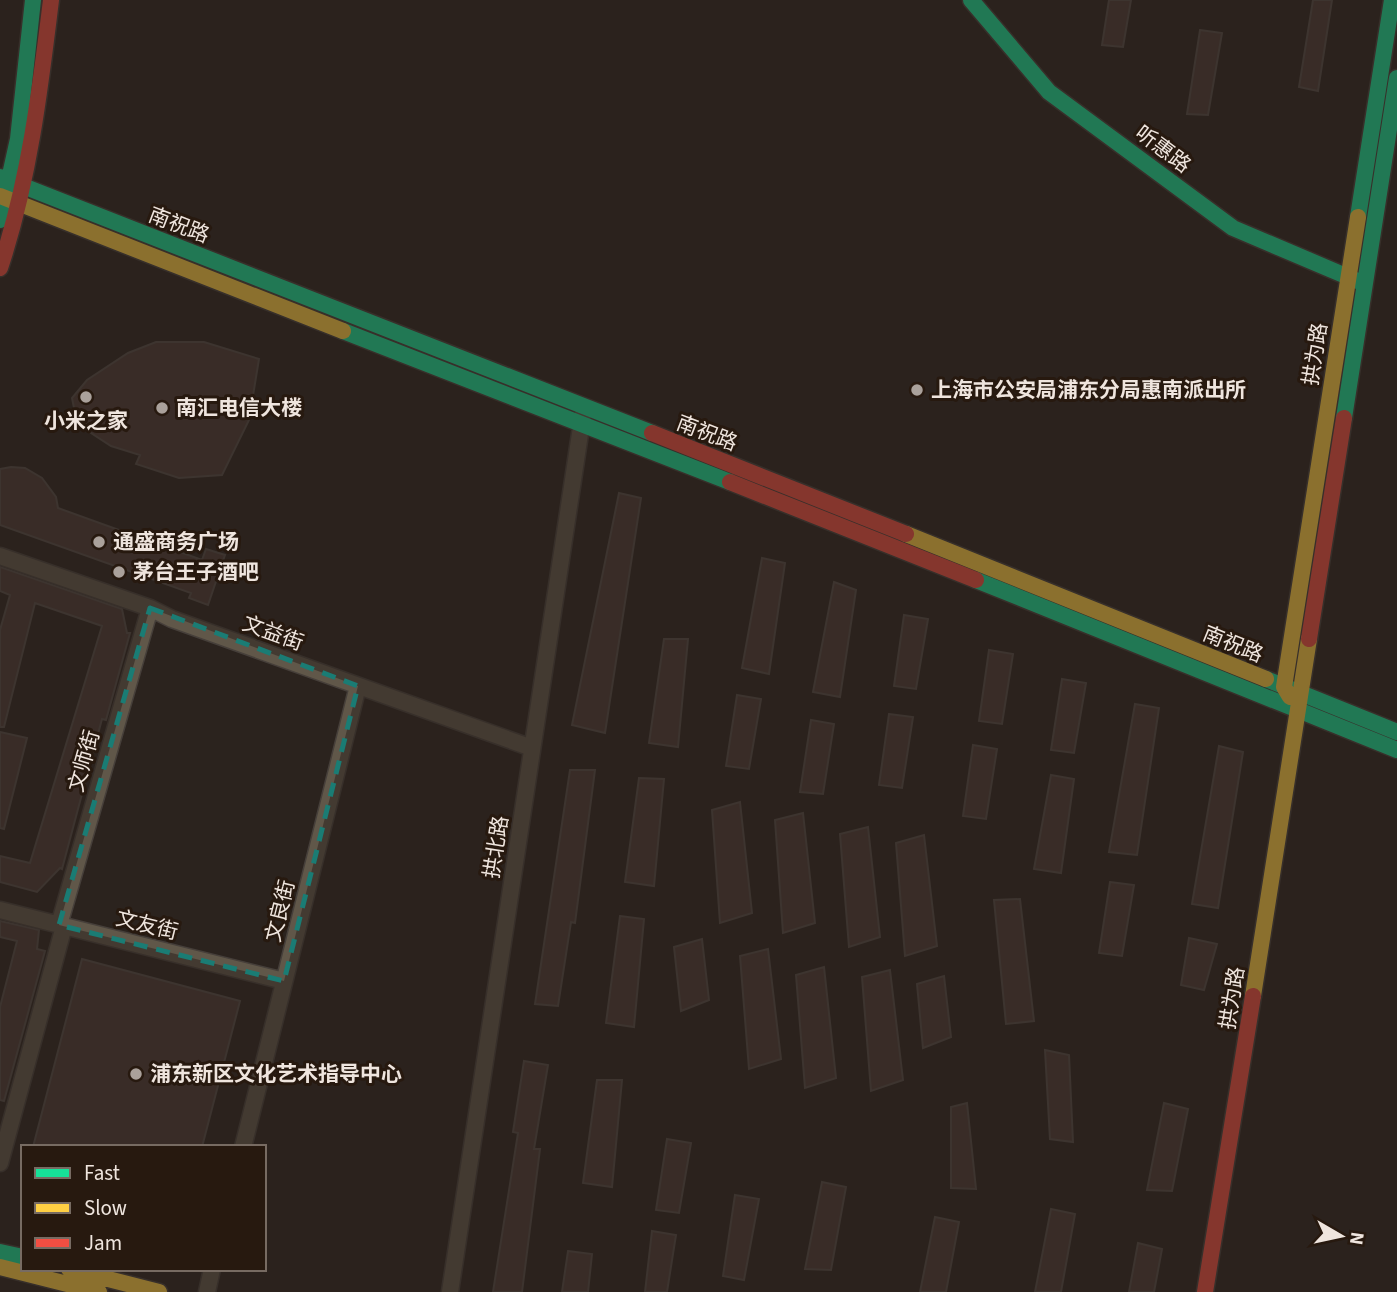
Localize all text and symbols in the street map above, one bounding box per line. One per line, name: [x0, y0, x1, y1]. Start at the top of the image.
street label: 听惠路: [1129, 118, 1197, 180]
street label: 南祝路: [144, 200, 214, 250]
street label: 拱为路: [1295, 321, 1335, 387]
place label: 上海市公安局浦东分局惠南派出所: [931, 375, 1246, 405]
marker: 上海市公安局浦东分局惠南派出所: [909, 382, 925, 398]
marker: 小米之家: [78, 389, 94, 405]
place label: 南汇电信大楼: [176, 393, 302, 423]
marker: 南汇电信大楼: [154, 400, 170, 416]
place label: 小米之家: [44, 406, 128, 436]
street label: 南祝路: [672, 408, 742, 458]
place label: 通盛商务广场: [113, 527, 239, 557]
marker: 通盛商务广场: [91, 534, 107, 550]
place label: 茅台王子酒吧: [133, 557, 259, 587]
marker: 茅台王子酒吧: [111, 564, 127, 580]
street label: 文益街: [238, 608, 308, 658]
street label: 南祝路: [1198, 618, 1268, 670]
street label: 文师街: [61, 727, 107, 795]
street label: 拱北路: [476, 814, 516, 880]
street label: 文良街: [258, 877, 302, 945]
street label: 文友街: [113, 903, 181, 947]
street label: 拱为路: [1212, 965, 1252, 1031]
place label: 浦东新区文化艺术指导中心: [150, 1059, 402, 1089]
marker: 浦东新区文化艺术指导中心: [128, 1066, 144, 1082]
legend: [21, 1145, 266, 1271]
text: Fast: [84, 1158, 120, 1188]
text: Slow: [84, 1193, 127, 1223]
north arrow: [1306, 1201, 1376, 1271]
text: Jam: [84, 1228, 122, 1258]
text: N: [1342, 1230, 1371, 1247]

